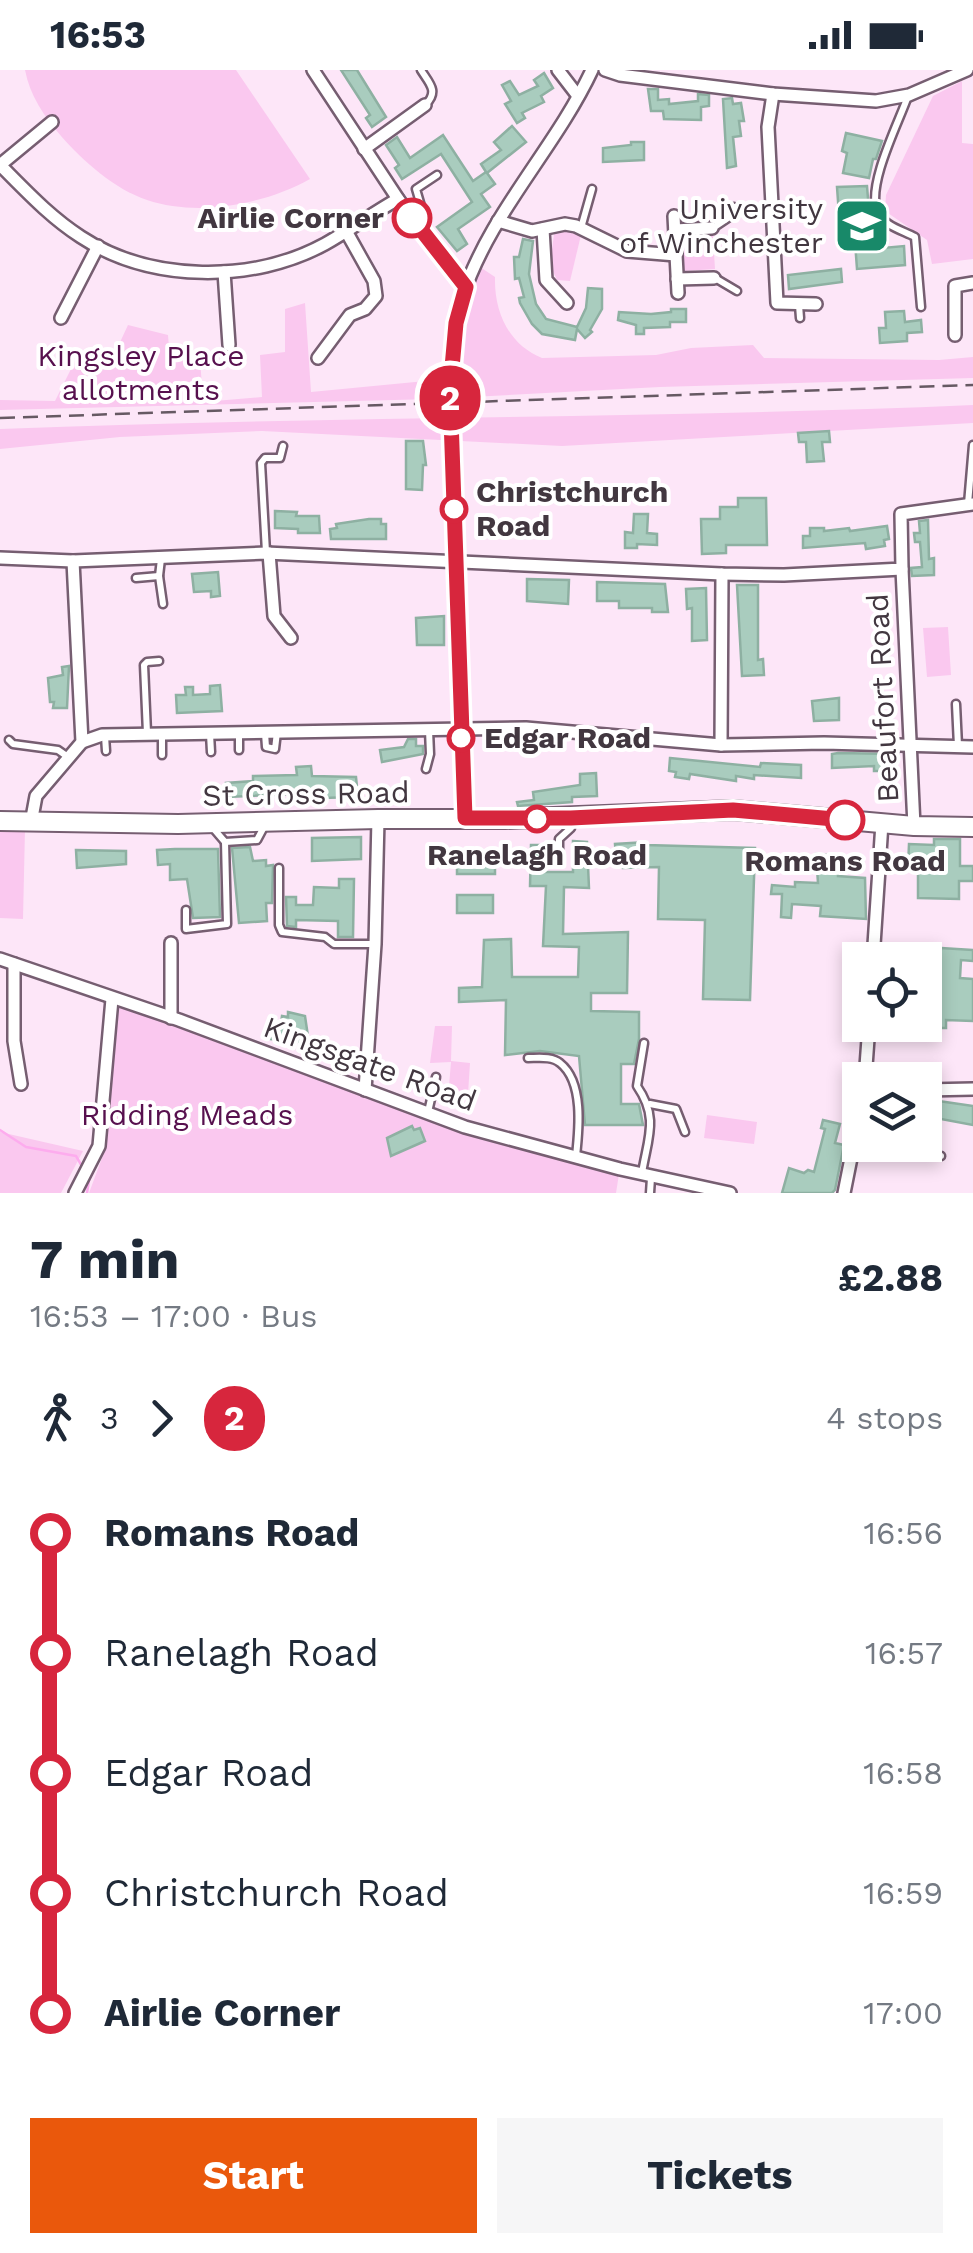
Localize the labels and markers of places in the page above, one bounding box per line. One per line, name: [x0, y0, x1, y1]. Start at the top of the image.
place label: University of Winchester: [619, 191, 824, 260]
school or university icon: University of Winchester: [832, 196, 892, 256]
marker: Airlie Corner: [393, 199, 431, 237]
place label: Airlie Corner: [197, 200, 384, 235]
place label: Christchurch Road: [476, 474, 668, 543]
marker: Christchurch Road: [441, 496, 467, 522]
place label: Edgar Road: [484, 720, 651, 755]
marker: Edgar Road: [448, 725, 474, 751]
marker: Romans Road: [826, 801, 864, 839]
marker: Ranelagh Road: [524, 806, 550, 832]
place label: Ranelagh Road: [427, 837, 647, 872]
place label: Romans Road: [744, 843, 946, 878]

